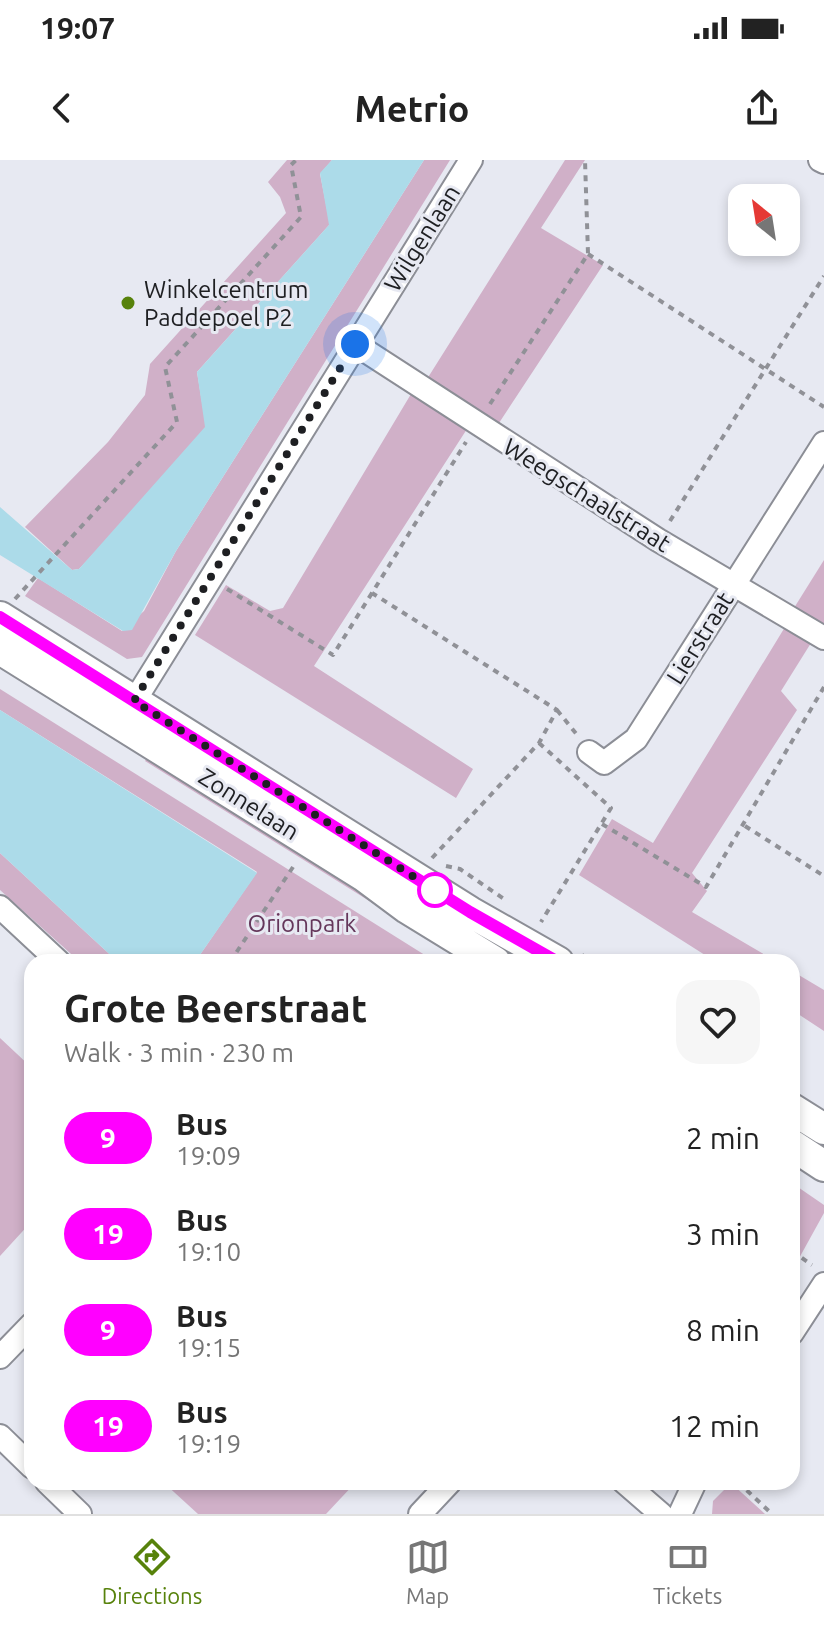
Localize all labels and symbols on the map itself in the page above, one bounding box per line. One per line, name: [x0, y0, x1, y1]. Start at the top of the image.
street label: Wilgenlaan: [379, 180, 465, 296]
north arrow: [728, 184, 800, 256]
place label: Winkelcentrum Paddepoel P2: [144, 276, 308, 331]
marker: Winkelcentrum Paddepoel P2: [119, 294, 137, 312]
your location: [335, 324, 375, 364]
street label: Weegschaalstraat: [499, 433, 676, 557]
street label: Lierstraat: [661, 587, 739, 689]
street label: Zonnelaan: [194, 763, 304, 845]
unlabelled marker: [418, 873, 452, 907]
park label: Orionpark: [248, 910, 356, 937]

